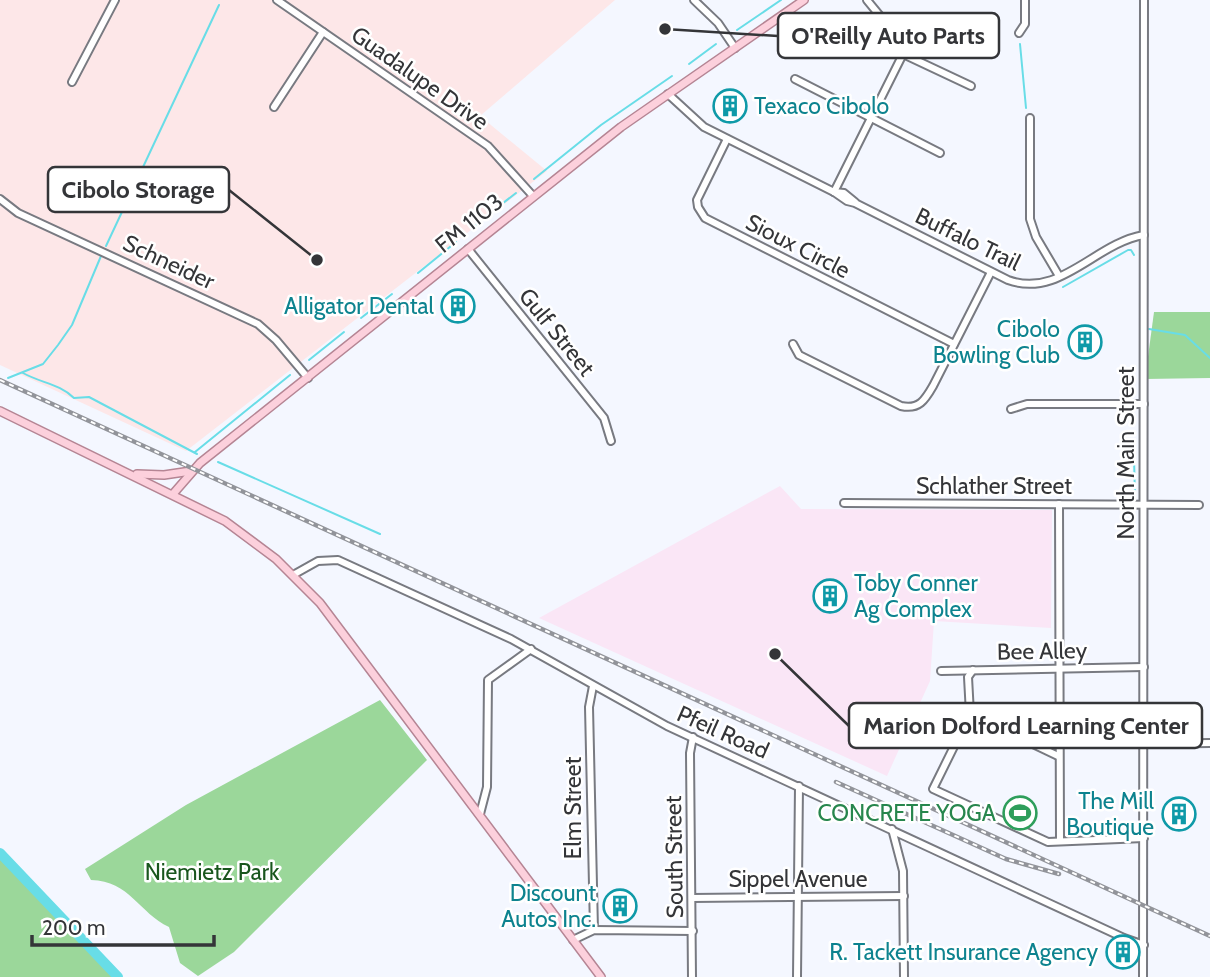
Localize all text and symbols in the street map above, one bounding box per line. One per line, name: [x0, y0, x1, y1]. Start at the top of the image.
callout: O'Reilly Auto Parts: [778, 13, 999, 58]
street label: Guadalupe Drive: [346, 20, 494, 136]
text: O'Reilly Auto Parts: [791, 21, 985, 50]
building icon: Texaco Cibolo: [711, 87, 749, 125]
place label: Texaco Cibolo: [754, 92, 889, 120]
callout: Cibolo Storage: [48, 167, 229, 212]
text: Cibolo Storage: [61, 175, 215, 204]
street label: FM 1103: [429, 187, 509, 259]
street label: Buffalo Trail: [911, 202, 1026, 277]
street label: Sioux Circle: [741, 208, 855, 284]
street label: Schneider: [119, 229, 220, 296]
street label: Gulf Street: [513, 283, 601, 382]
building icon: Alligator Dental: [439, 287, 477, 325]
place label: Alligator Dental: [284, 292, 435, 320]
place label: Cibolo Bowling Club: [933, 315, 1060, 369]
building icon: Cibolo Bowling Club: [1066, 323, 1104, 361]
street label: North Main Street: [1112, 366, 1140, 539]
street label: Schlather Street: [916, 472, 1072, 500]
place label: Toby Conner Ag Complex: [854, 569, 978, 623]
building icon: Toby Conner Ag Complex: [811, 577, 849, 615]
street label: Bee Alley: [997, 636, 1088, 666]
street label: Pfeil Road: [673, 699, 773, 765]
callout: Marion Dolford Learning Center: [849, 703, 1202, 748]
text: Marion Dolford Learning Center: [863, 711, 1189, 740]
street label: Elm Street: [559, 756, 587, 859]
place label: The Mill Boutique: [1066, 787, 1155, 841]
sports icon: CONCRETE YOGA: [1001, 794, 1039, 832]
street label: South Street: [659, 795, 689, 919]
building icon: The Mill Boutique: [1160, 795, 1198, 833]
place label: CONCRETE YOGA: [818, 799, 996, 827]
park label: Niemietz Park: [145, 858, 280, 886]
street label: Sippel Avenue: [728, 865, 868, 893]
place label: Discount Autos Inc.: [501, 879, 596, 933]
building icon: Discount Autos Inc.: [601, 887, 639, 925]
scale bar: [32, 904, 214, 948]
text: 200 m: [42, 915, 105, 940]
building icon: R. Tackett Insurance Agency: [1104, 933, 1142, 971]
place label: R. Tackett Insurance Agency: [829, 938, 1098, 966]

